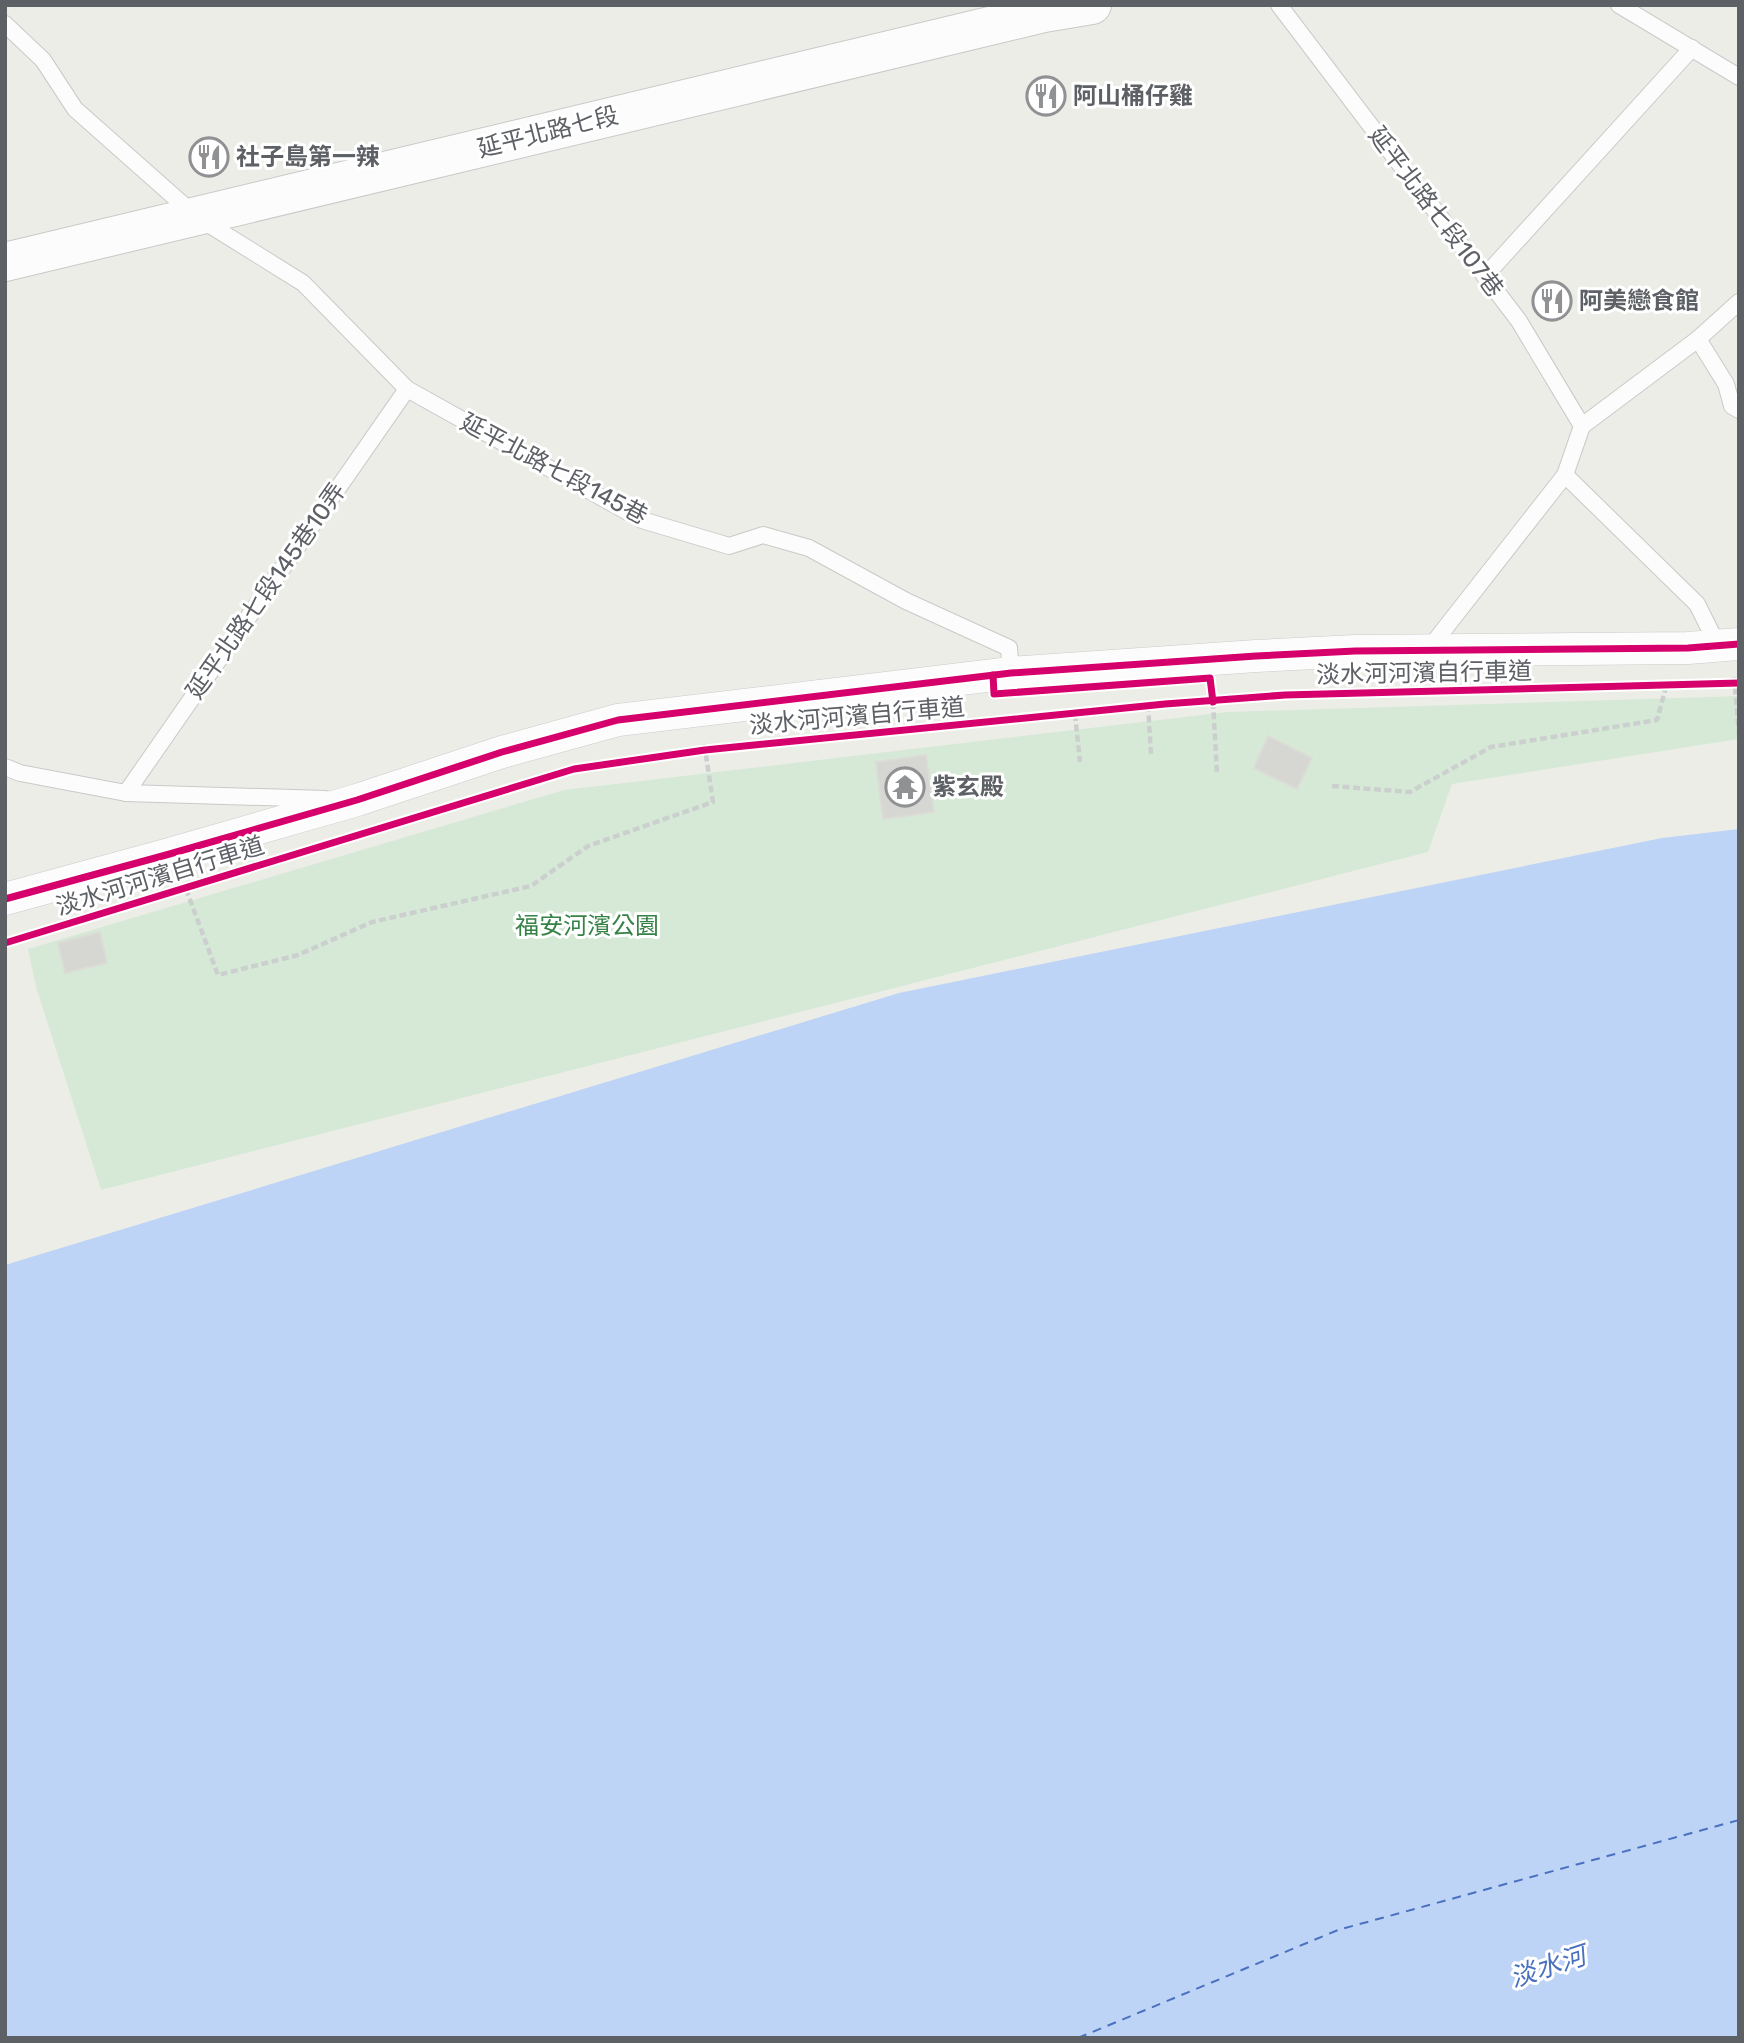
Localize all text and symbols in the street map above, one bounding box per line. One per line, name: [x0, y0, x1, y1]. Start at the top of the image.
restaurant icon: 阿山桶仔雞: [1025, 75, 1067, 117]
place label: 阿山桶仔雞: [1073, 82, 1193, 110]
street label: 延平北路七段: [475, 101, 621, 163]
street label: 延平北路七段107巷: [1363, 121, 1509, 303]
restaurant icon: 社子島第一辣: [188, 136, 230, 178]
place label: 社子島第一辣: [236, 143, 380, 171]
restaurant icon: 阿美戀食館: [1531, 280, 1573, 322]
place label: 阿美戀食館: [1579, 287, 1699, 315]
street label: 延平北路七段145巷: [456, 408, 652, 530]
street label: 延平北路七段145巷10弄: [181, 478, 351, 704]
street label: 淡水河河濱自行車道: [1316, 657, 1532, 689]
street label: 淡水河河濱自行車道: [748, 693, 966, 739]
temple icon: 紫玄殿: [884, 766, 926, 808]
place label: 紫玄殿: [932, 773, 1004, 801]
street label: 淡水河河濱自行車道: [53, 831, 267, 921]
park label: 福安河濱公園: [515, 912, 659, 940]
water label: 淡水河: [1506, 1939, 1595, 1994]

